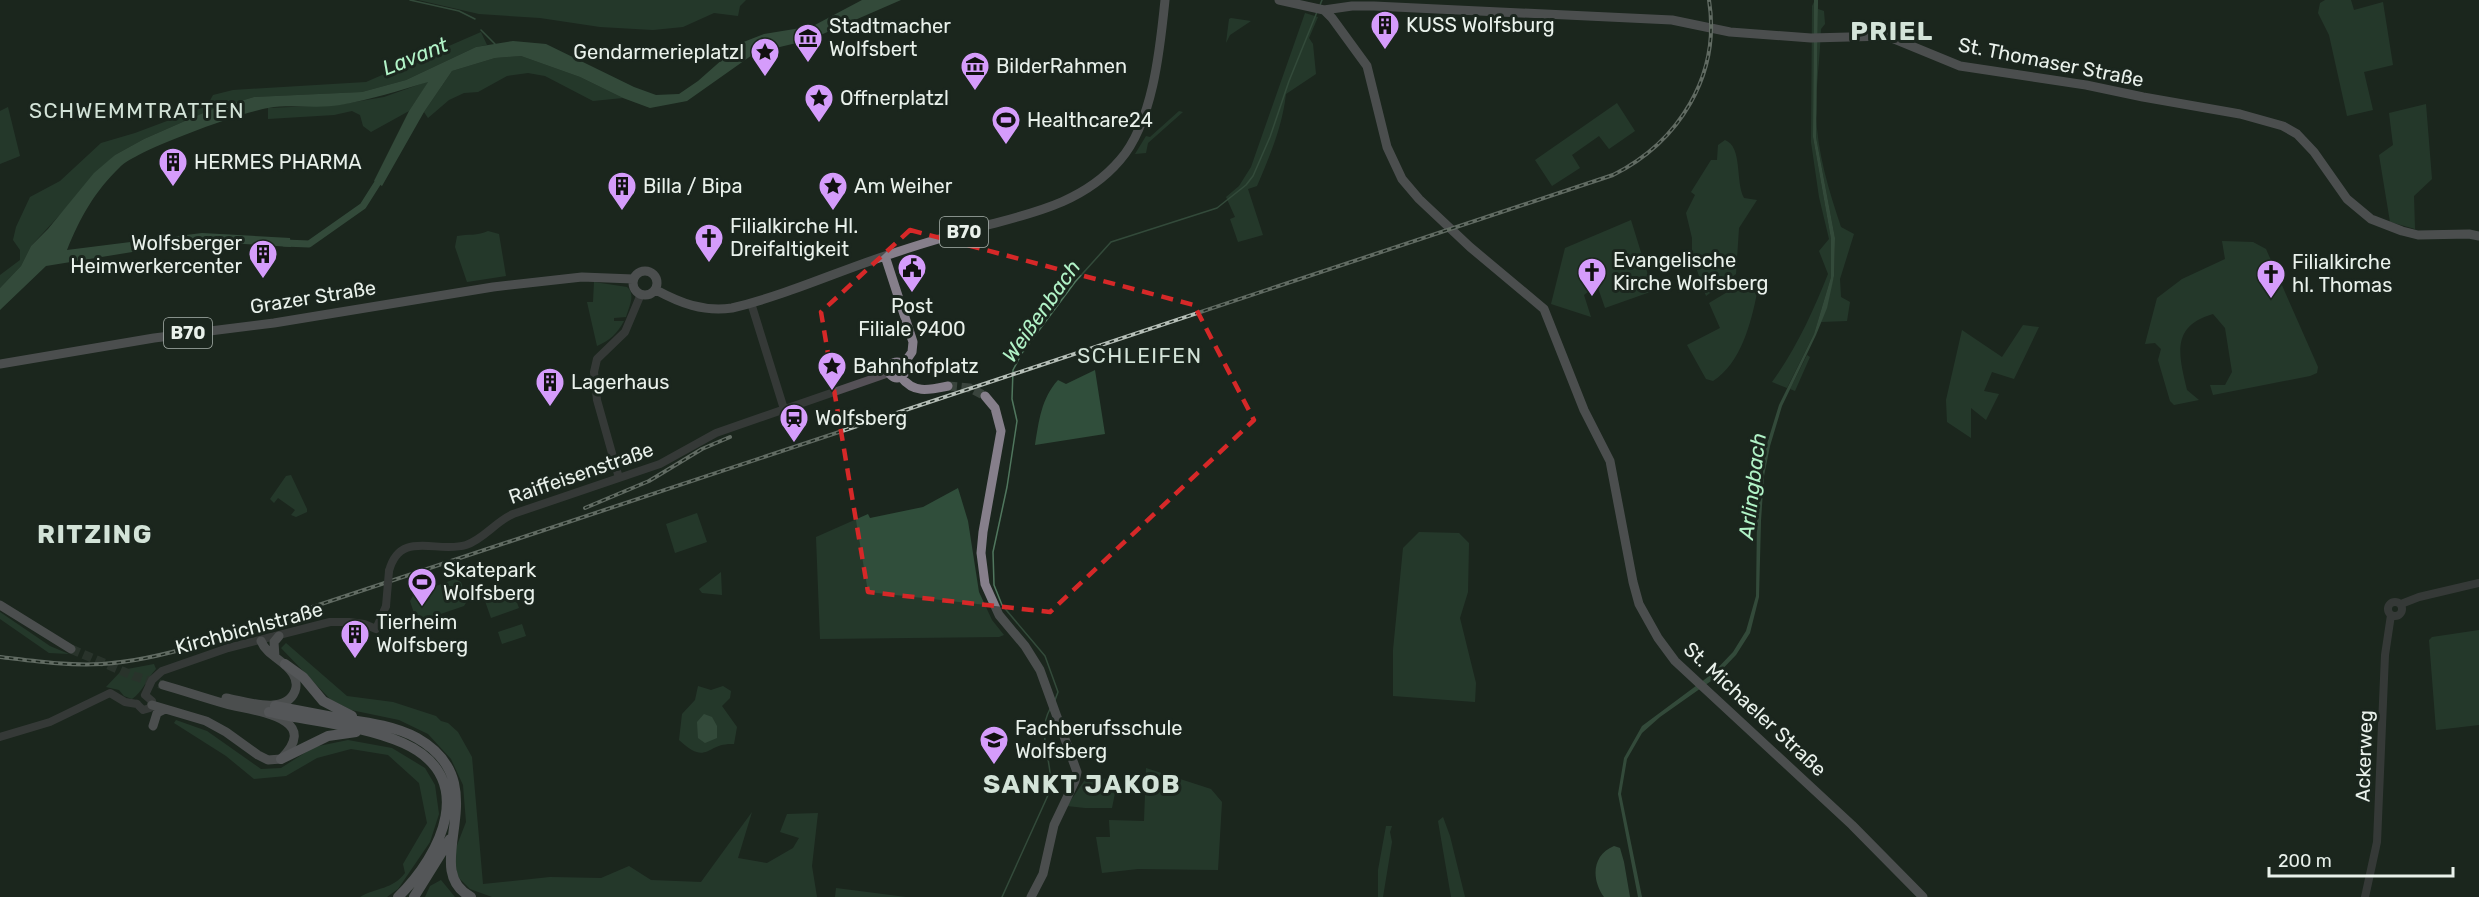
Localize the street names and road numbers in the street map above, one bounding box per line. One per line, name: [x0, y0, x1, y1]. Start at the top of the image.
street label: St. Thomaser Straße: [1956, 32, 2146, 92]
road number: B70: [940, 217, 988, 247]
street label: Grazer Straße: [248, 275, 378, 319]
road number: B70: [164, 318, 212, 348]
street label: Raiffeisenstraße: [505, 437, 657, 509]
street label: Kirchbichlstraße: [173, 597, 325, 659]
street label: St. Michaeler Straße: [1679, 637, 1831, 781]
street label: Ackerweg: [2350, 710, 2378, 802]

